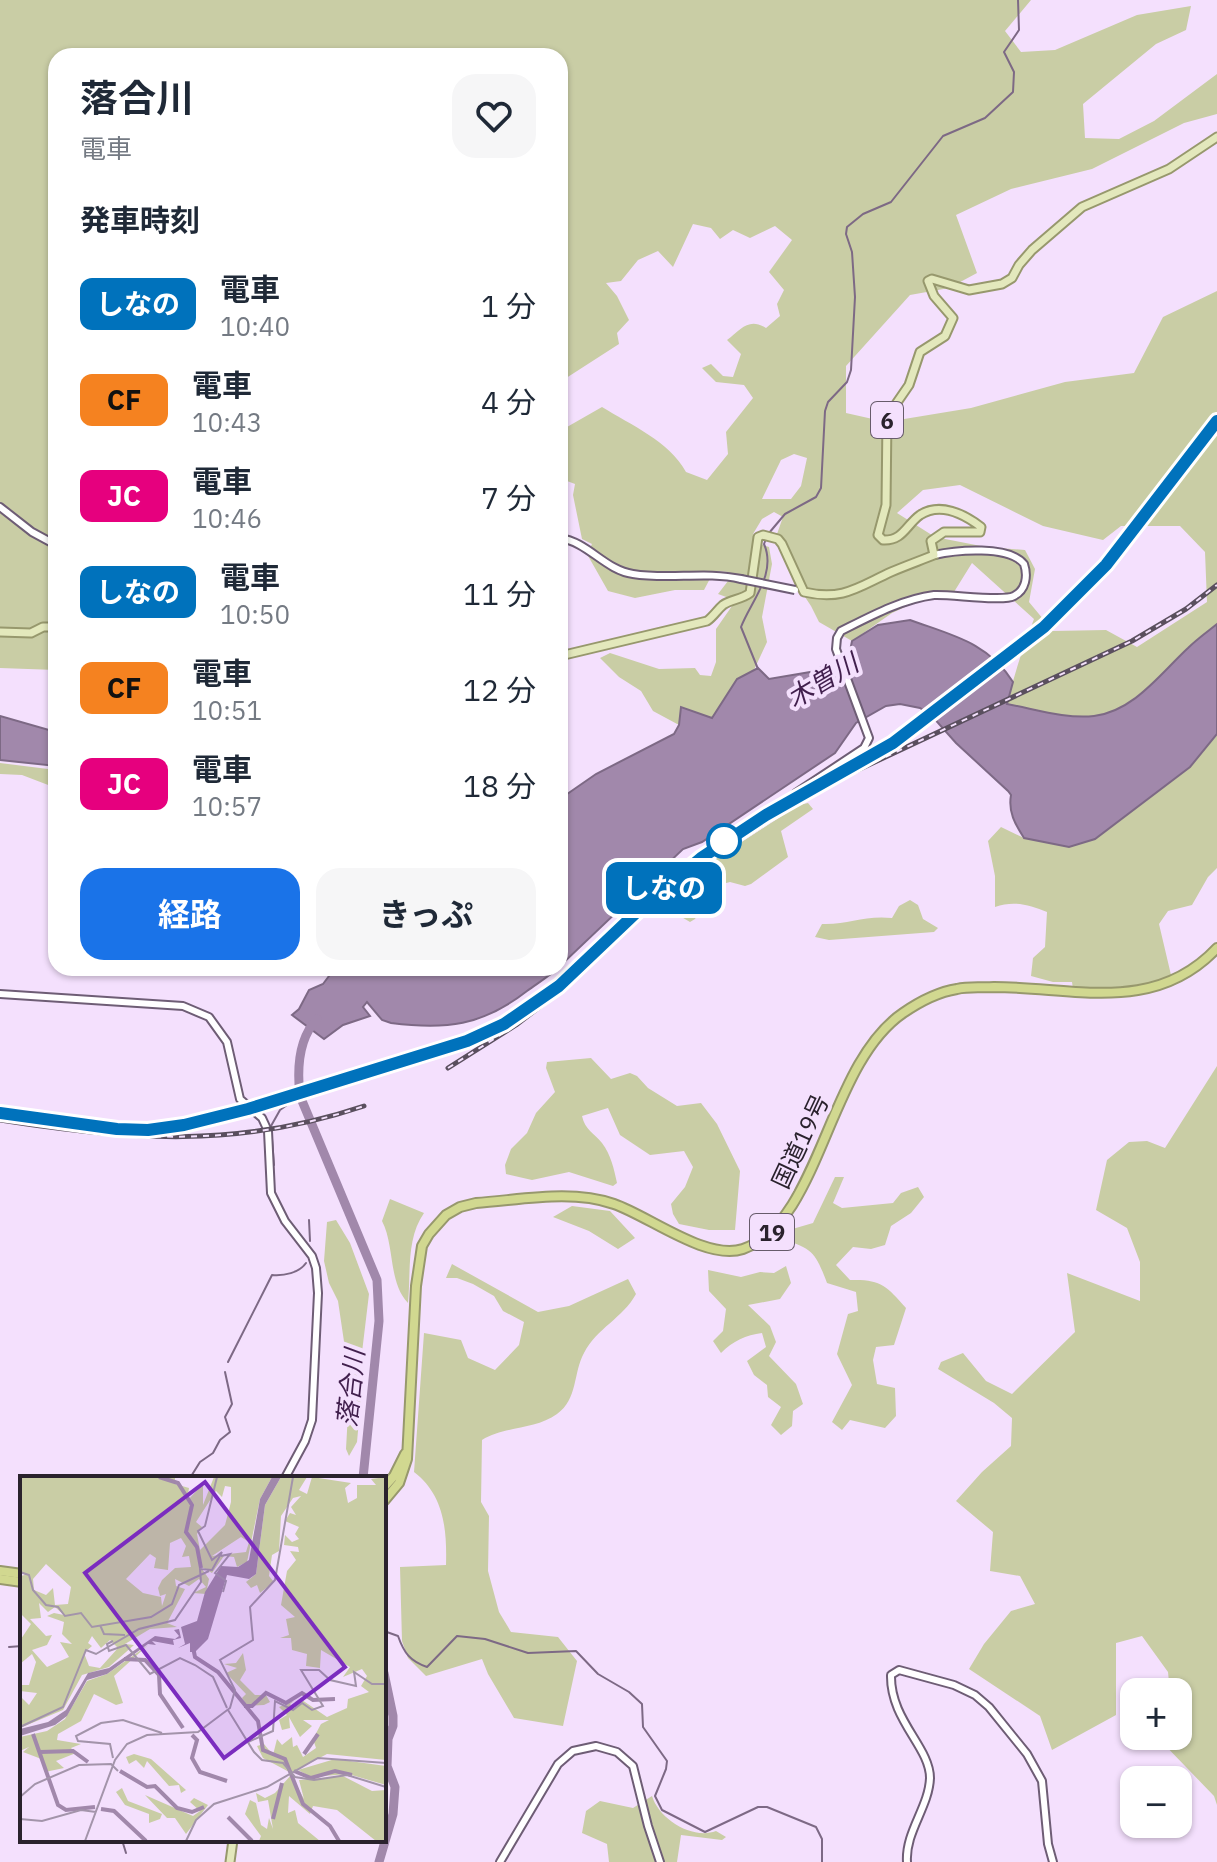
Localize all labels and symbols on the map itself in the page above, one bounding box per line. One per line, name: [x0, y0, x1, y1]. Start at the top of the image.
road number: 6: [871, 402, 903, 438]
water label: 木曽川: [780, 644, 867, 715]
unlabelled marker: [707, 824, 741, 858]
line badge: しなの: [618, 862, 710, 914]
street label: 国道19号: [764, 1089, 836, 1193]
road number: 19: [750, 1214, 794, 1250]
water label: 落合川: [329, 1344, 371, 1429]
inset map: [20, 1476, 386, 1842]

